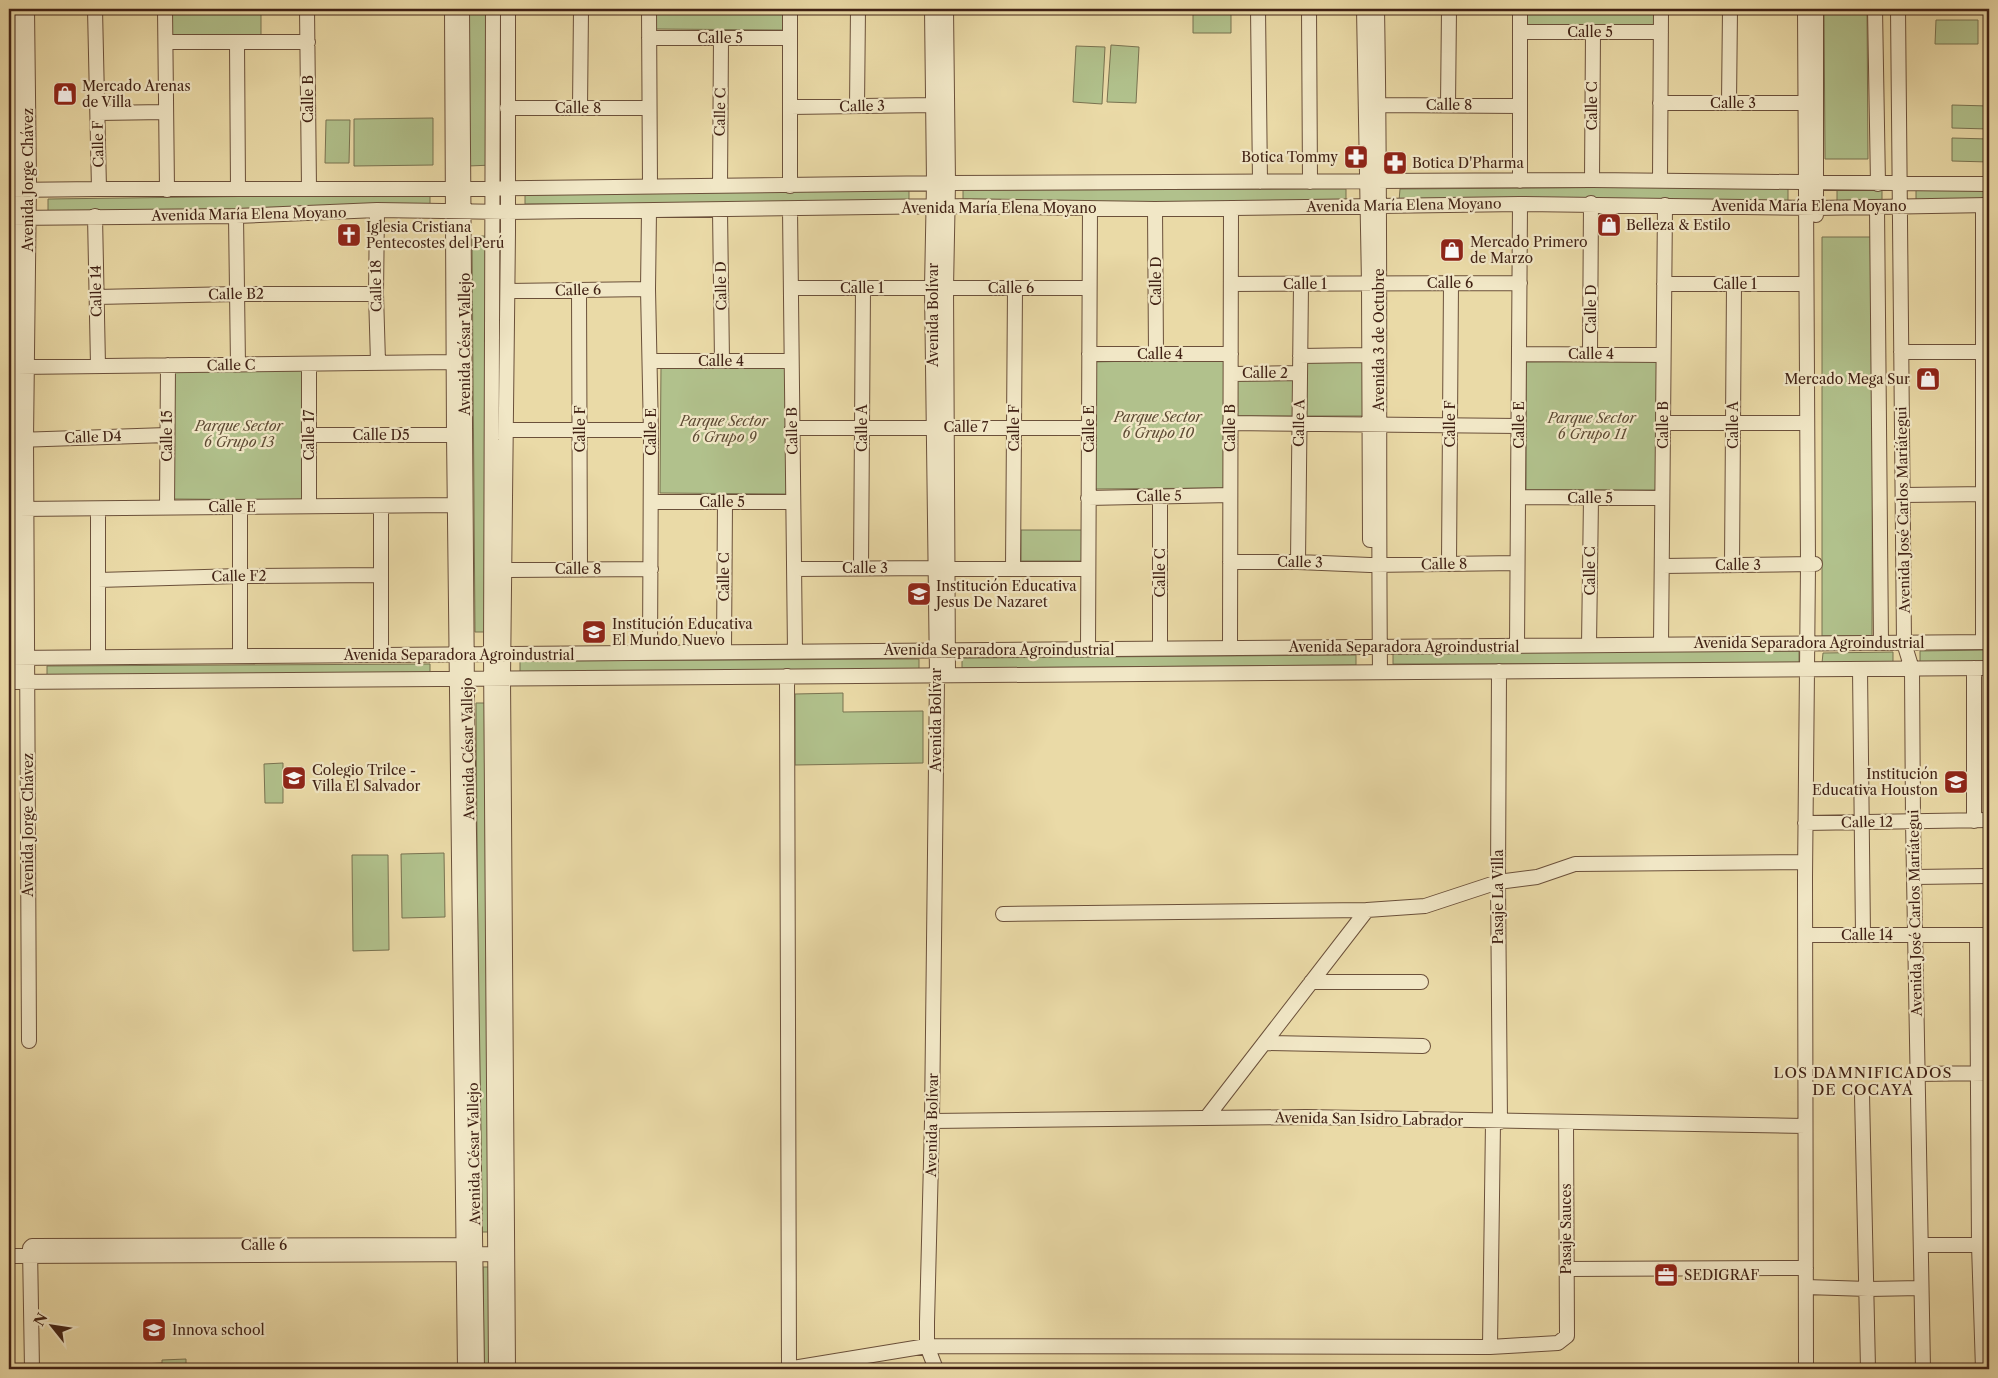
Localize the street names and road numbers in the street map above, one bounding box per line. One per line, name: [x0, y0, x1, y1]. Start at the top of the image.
street label: Calle 5: [1567, 23, 1613, 41]
street label: Calle 5: [697, 29, 743, 47]
street label: Calle B: [299, 75, 317, 123]
street label: Calle C: [1583, 82, 1601, 130]
street label: Calle C: [711, 87, 729, 137]
street label: Calle 3: [1710, 94, 1756, 112]
street label: Calle 8: [1426, 96, 1472, 114]
street label: Calle 3: [839, 97, 885, 115]
street label: Calle 8: [555, 99, 601, 117]
street label: Avenida Jorge Chávez: [19, 108, 37, 253]
street label: Calle F: [89, 120, 107, 168]
street label: Avenida María Elena Moyano: [1305, 194, 1502, 216]
street label: Avenida María Elena Moyano: [1710, 197, 1907, 215]
street label: Avenida María Elena Moyano: [900, 199, 1097, 217]
street label: Avenida María Elena Moyano: [150, 203, 347, 225]
street label: Calle D: [1147, 256, 1165, 306]
street label: Calle 18: [367, 260, 385, 312]
street label: Calle D: [712, 261, 730, 311]
street label: Avenida Bolívar: [924, 263, 942, 368]
street label: Calle 14: [87, 265, 105, 317]
street label: Avenida 3 de Octubre: [1370, 268, 1388, 413]
street label: Avenida César Vallejo: [456, 273, 474, 416]
street label: Calle 6: [1427, 274, 1473, 292]
street label: Calle 1: [1283, 275, 1327, 293]
street label: Calle 1: [1713, 275, 1757, 293]
street label: Calle 1: [840, 279, 884, 297]
street label: Calle 6: [988, 279, 1034, 297]
street label: Calle 6: [555, 281, 601, 299]
street label: Calle D: [1582, 284, 1600, 334]
street label: Calle B2: [208, 285, 264, 303]
street label: Calle 4: [1137, 345, 1183, 363]
street label: Calle 4: [1568, 345, 1614, 363]
street label: Calle 4: [698, 352, 744, 370]
street label: Calle C: [206, 356, 256, 374]
street label: Calle 2: [1242, 364, 1288, 382]
street label: Calle A: [1290, 398, 1308, 447]
street label: Calle F: [1441, 400, 1459, 448]
street label: Calle A: [1724, 400, 1742, 449]
street label: Calle E: [1510, 401, 1528, 449]
street label: Calle B: [1654, 401, 1672, 449]
street label: Calle A: [853, 403, 871, 452]
street label: Calle F: [1005, 404, 1023, 452]
street label: Calle B: [1221, 404, 1239, 452]
street label: Calle F: [571, 405, 589, 453]
street label: Calle E: [1080, 405, 1098, 453]
street label: Avenida José Carlos Mariátegui: [1892, 406, 1914, 615]
street label: Calle B: [783, 407, 801, 455]
street label: Calle E: [642, 408, 660, 456]
street label: Calle 17: [300, 409, 318, 460]
street label: Calle 15: [158, 410, 176, 462]
street label: Calle 7: [944, 418, 989, 436]
street label: Calle D5: [352, 426, 410, 444]
street label: Calle D4: [64, 427, 122, 447]
street label: Calle 5: [1136, 487, 1182, 505]
street label: Calle 5: [1567, 489, 1613, 507]
street label: Calle 5: [699, 493, 745, 511]
street label: Calle E: [208, 498, 256, 516]
street label: Calle C: [1581, 547, 1599, 595]
street label: Calle C: [1151, 549, 1169, 597]
street label: Calle C: [715, 553, 733, 601]
street label: Calle 3: [1277, 553, 1323, 571]
street label: Calle 8: [1421, 555, 1467, 573]
street label: Calle 3: [1715, 556, 1761, 574]
street label: Calle 3: [842, 559, 888, 577]
street label: Calle 8: [555, 560, 601, 578]
street label: Calle F2: [211, 567, 267, 585]
street label: Avenida Separadora Agroindustrial: [1693, 634, 1924, 652]
street label: Avenida Separadora Agroindustrial: [1288, 638, 1519, 656]
street label: Avenida Separadora Agroindustrial: [883, 641, 1114, 659]
street label: Avenida Separadora Agroindustrial: [343, 646, 574, 664]
street label: Avenida Bolívar: [927, 668, 945, 773]
street label: Avenida César Vallejo: [458, 677, 478, 822]
street label: Avenida Jorge Chávez: [19, 753, 37, 898]
street label: Avenida José Carlos Mariátegui: [1904, 809, 1926, 1018]
street label: Calle 12: [1841, 813, 1893, 831]
street label: Pasaje La Villa: [1489, 849, 1507, 945]
street label: Calle 14: [1841, 926, 1893, 944]
street label: Avenida Bolívar: [922, 1073, 942, 1178]
street label: Avenida César Vallejo: [464, 1082, 484, 1227]
street label: Avenida San Isidro Labrador: [1274, 1108, 1464, 1130]
street label: Pasaje Sauces: [1557, 1183, 1575, 1275]
street label: Calle 6: [241, 1236, 287, 1254]

